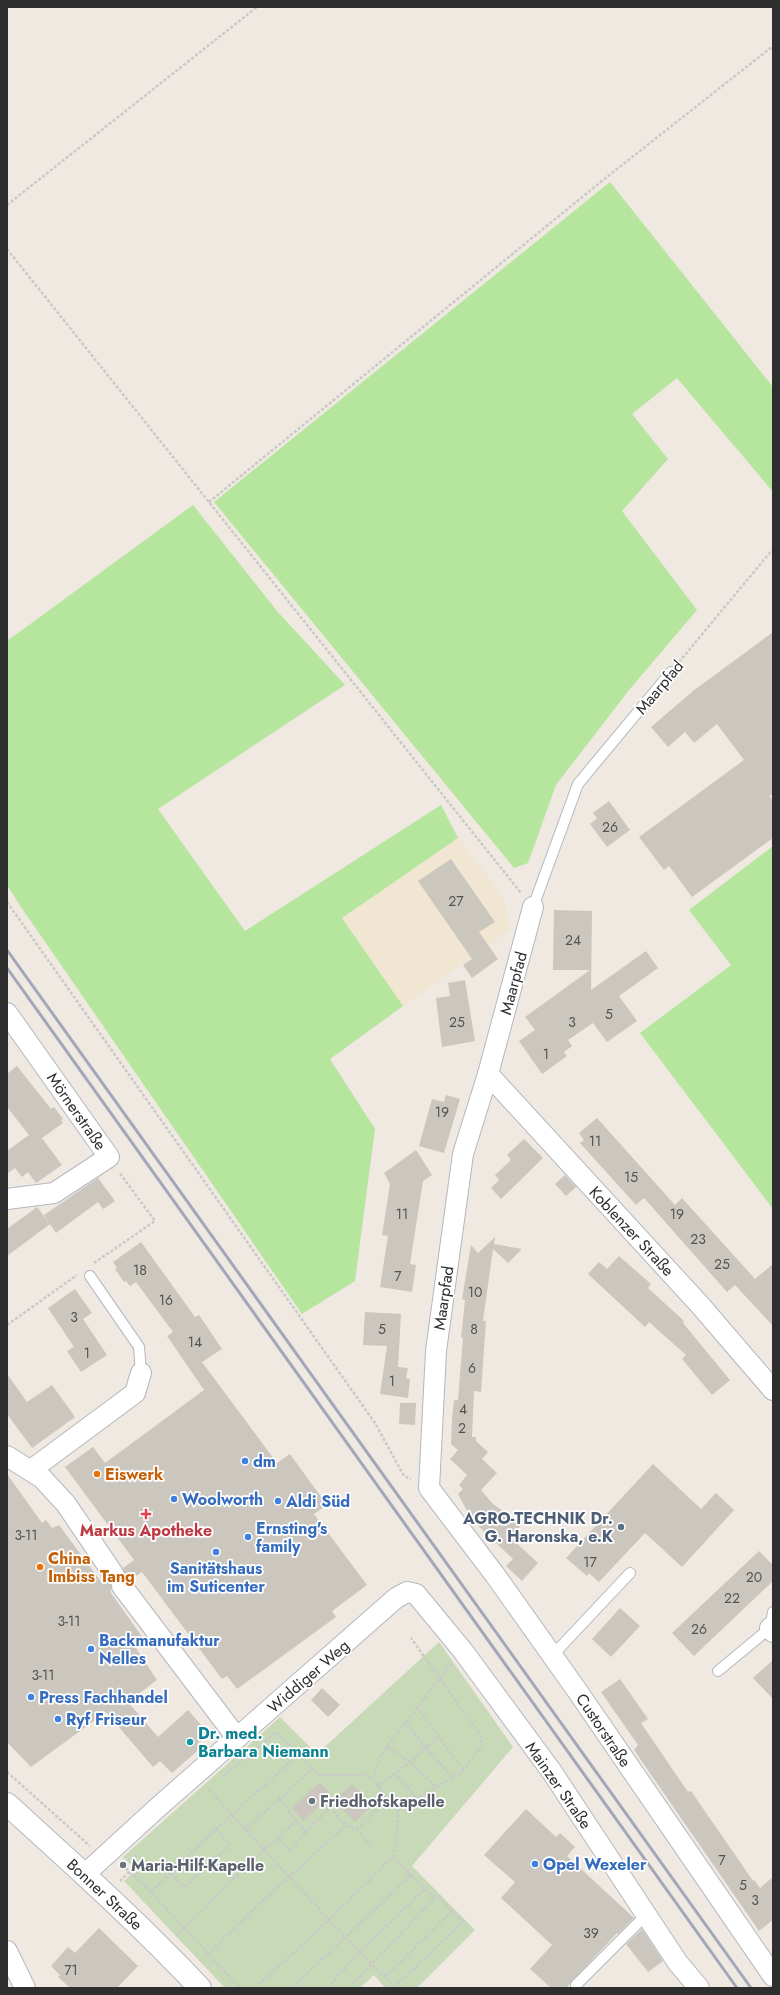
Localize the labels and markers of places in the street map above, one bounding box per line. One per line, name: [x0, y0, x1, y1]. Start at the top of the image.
place label: dm: [253, 1450, 276, 1473]
marker: dm: [240, 1456, 250, 1466]
place label: Eiswerk: [105, 1463, 164, 1486]
marker: Eiswerk: [92, 1469, 102, 1479]
place label: Woolworth: [182, 1488, 263, 1511]
place label: Aldi Süd: [285, 1490, 350, 1513]
marker: Woolworth: [169, 1494, 179, 1504]
marker: Aldi Süd: [273, 1496, 283, 1506]
place label: AGRO-TECHNIK Dr. G. Haronska, e.K: [462, 1507, 614, 1548]
marker: Markus Apotheke: [141, 1509, 151, 1519]
place label: Ernsting's family: [256, 1517, 327, 1558]
place label: Markus Apotheke: [80, 1519, 212, 1542]
marker: AGRO-TECHNIK Dr. G. Haronska, e.K: [616, 1522, 626, 1532]
marker: Ernsting's family: [243, 1532, 253, 1542]
place label: China Imbiss Tang: [48, 1547, 135, 1588]
marker: Sanitätshaus im Suticenter: [211, 1547, 221, 1557]
place label: Sanitätshaus im Suticenter: [167, 1557, 265, 1598]
marker: China Imbiss Tang: [35, 1562, 45, 1572]
place label: Backmanufaktur Nelles: [99, 1629, 220, 1670]
marker: Backmanufaktur Nelles: [86, 1644, 96, 1654]
place label: Press Fachhandel: [39, 1686, 168, 1709]
marker: Press Fachhandel: [26, 1692, 36, 1702]
place label: Ryf Friseur: [66, 1708, 147, 1731]
marker: Ryf Friseur: [53, 1714, 63, 1724]
place label: Dr. med. Barbara Niemann: [198, 1722, 329, 1763]
marker: Dr. med. Barbara Niemann: [185, 1737, 195, 1747]
place label: Friedhofskapelle: [320, 1790, 445, 1813]
marker: Friedhofskapelle: [307, 1796, 317, 1806]
place label: Opel Wexeler: [543, 1853, 647, 1876]
place label: Maria-Hilf-Kapelle: [131, 1854, 264, 1877]
marker: Opel Wexeler: [530, 1859, 540, 1869]
marker: Maria-Hilf-Kapelle: [118, 1860, 128, 1870]

